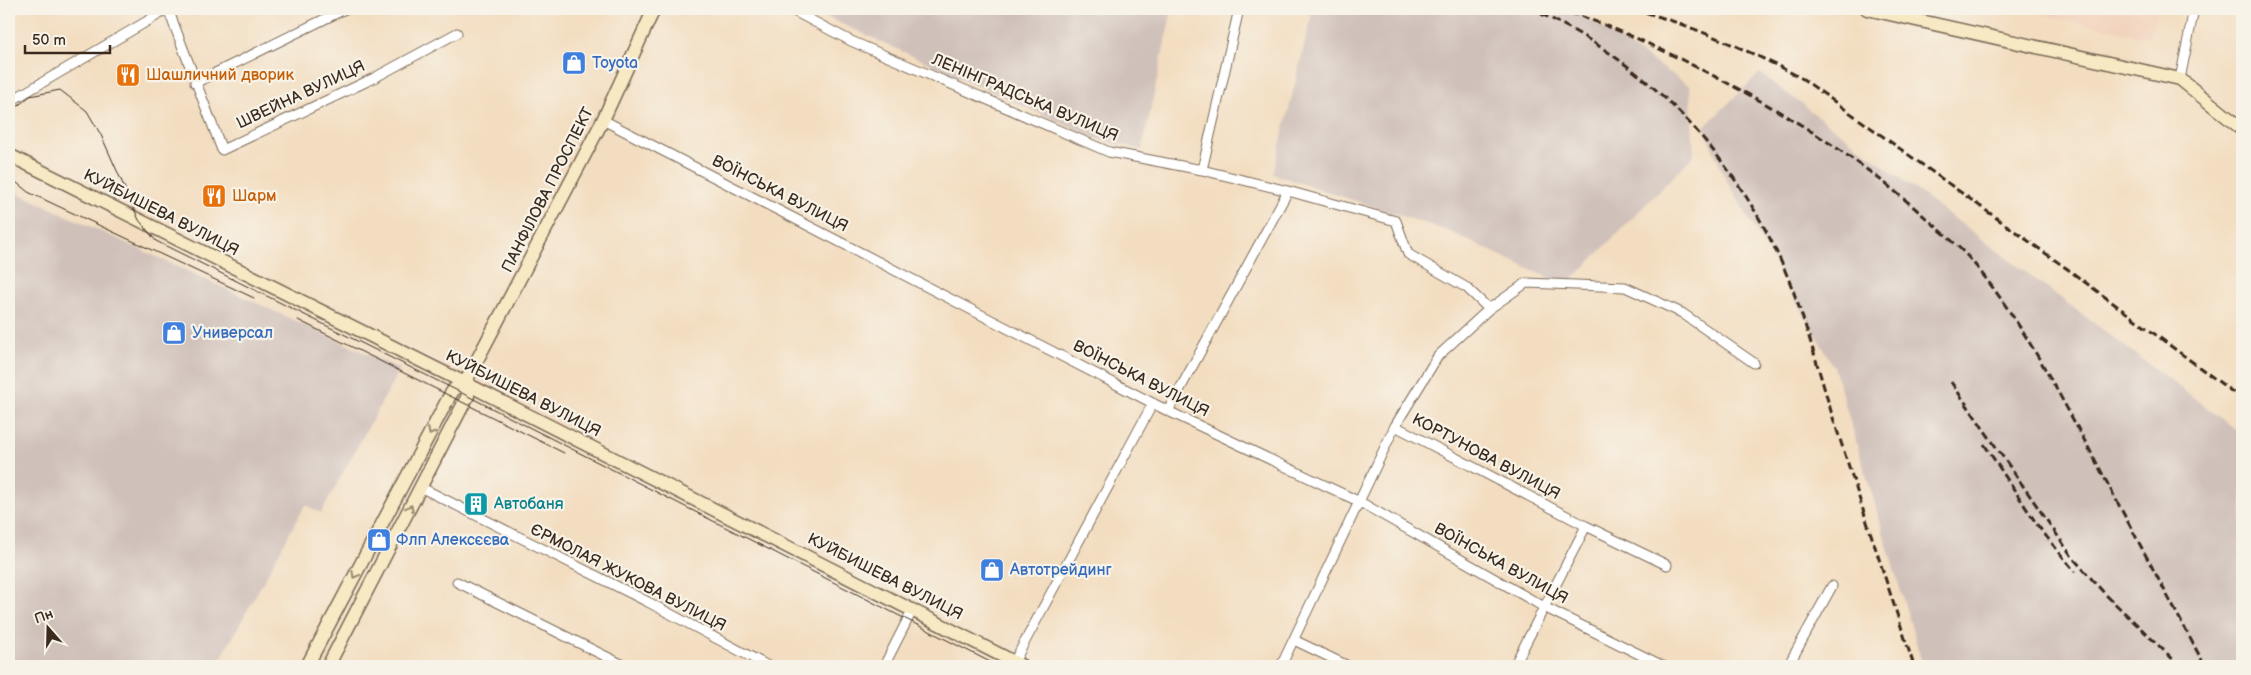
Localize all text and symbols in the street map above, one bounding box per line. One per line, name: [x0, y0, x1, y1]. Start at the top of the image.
scale bar: [25, 22, 110, 54]
text: 50 m: [32, 31, 66, 50]
shop icon: Toyota: [561, 50, 587, 76]
street label: ЛЕНІНГРАДСЬКА ВУЛИЦЯ: [928, 50, 1121, 146]
place label: Toyota: [592, 54, 638, 73]
street label: ШВЕЙНА ВУЛИЦЯ: [234, 57, 368, 133]
restaurant icon: Шашличний дворик: [115, 62, 141, 88]
place label: Шашличний дворик: [146, 66, 294, 85]
street label: ПАНФІЛОВА ПРОСПЕКТ: [498, 104, 598, 276]
street label: ВОЇНСЬКА ВУЛИЦЯ: [709, 150, 852, 237]
street label: КУЙБИШЕВА ВУЛИЦЯ: [80, 166, 242, 260]
restaurant icon: Шарм: [201, 183, 227, 209]
place label: Шарм: [232, 187, 277, 206]
shop icon: Универсал: [161, 320, 187, 346]
place label: Универсал: [192, 324, 273, 343]
street label: ВОЇНСЬКА ВУЛИЦЯ: [1070, 335, 1213, 422]
street label: КУЙБИШЕВА ВУЛИЦЯ: [442, 347, 604, 441]
street label: КОРТУНОВА ВУЛИЦЯ: [1409, 410, 1563, 504]
one-way arrow: [427, 427, 437, 436]
building icon: Автобаня: [463, 491, 489, 517]
place label: Автобаня: [493, 495, 564, 514]
one-way arrow: [404, 504, 414, 513]
street label: ВОЇНСЬКА ВУЛИЦЯ: [1431, 518, 1572, 609]
street label: ЄРМОЛАЯ ЖУКОВА ВУЛИЦЯ: [527, 520, 729, 636]
shop icon: Флп Алексєєва: [366, 527, 392, 553]
street label: КУЙБИШЕВА ВУЛИЦЯ: [804, 530, 966, 624]
place label: Флп Алексєєва: [396, 531, 510, 550]
shop icon: Автотрейдинг: [979, 557, 1005, 583]
place label: Автотрейдинг: [1009, 561, 1112, 580]
one-way arrow: [351, 570, 361, 579]
north arrow: [22, 602, 72, 652]
text: Пн: [32, 605, 55, 627]

